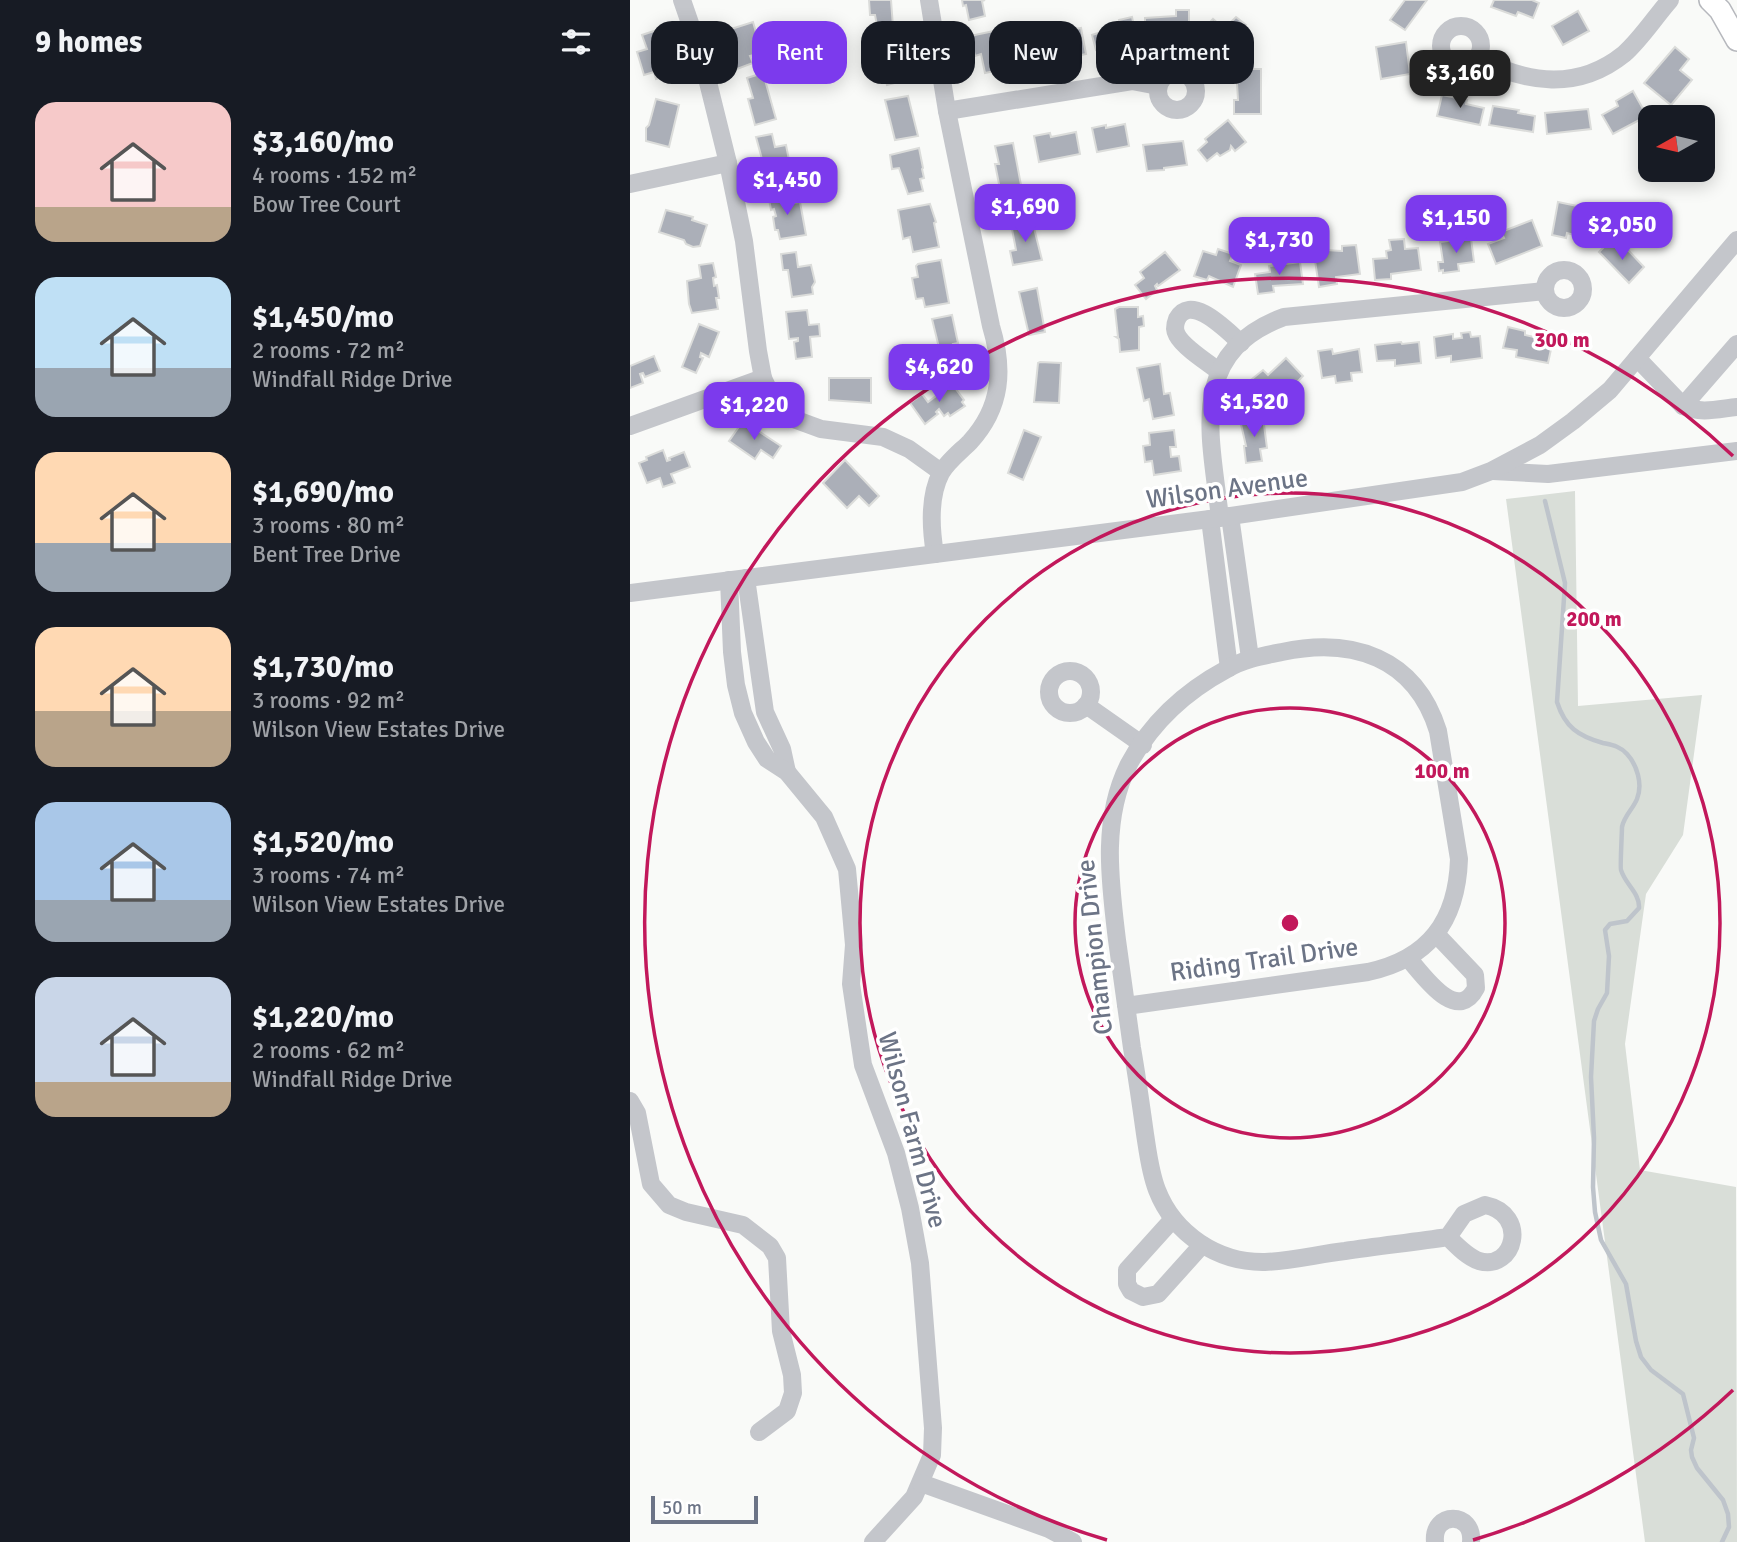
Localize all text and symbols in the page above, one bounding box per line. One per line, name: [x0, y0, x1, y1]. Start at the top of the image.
chip: Buy: [651, 21, 738, 84]
chip: Rent: [752, 21, 847, 84]
chip: Filters: [861, 21, 975, 84]
chip: New: [989, 21, 1082, 84]
chip: Apartment: [1096, 21, 1254, 84]
icon: filters: [557, 23, 595, 61]
text: 9 homes: [35, 24, 142, 61]
pin: $3,160: [1403, 50, 1517, 110]
text: $3,160: [1426, 58, 1494, 87]
north arrow: [1638, 105, 1715, 182]
map controls: [1638, 105, 1715, 182]
text: $3,160/mo: [252, 124, 394, 161]
icon: home: [91, 130, 175, 214]
pin: $1,450: [730, 158, 844, 217]
text: 4 rooms · 152 m²: [252, 161, 417, 190]
text: $1,450: [753, 165, 821, 194]
pin: $1,690: [968, 184, 1082, 244]
text: Bow Tree Court: [252, 190, 401, 219]
text: $1,690: [991, 192, 1059, 221]
pin: $1,150: [1399, 196, 1513, 255]
pin: $2,050: [1565, 202, 1679, 262]
text: $1,150: [1422, 203, 1490, 232]
text: $2,050: [1588, 210, 1656, 239]
pin: $1,730: [1222, 218, 1336, 277]
text: $1,730: [1245, 225, 1313, 254]
text: $1,450/mo: [252, 299, 394, 336]
icon: home: [91, 305, 175, 389]
text: 300 m: [1534, 327, 1590, 353]
text: 2 rooms · 72 m²: [252, 336, 405, 365]
pin: $4,620: [882, 344, 996, 404]
text: $4,620: [905, 352, 973, 381]
text: Windfall Ridge Drive: [252, 365, 453, 394]
pin: $1,520: [1197, 380, 1311, 439]
pin: $1,220: [697, 382, 811, 442]
text: $1,520: [1220, 387, 1288, 416]
text: $1,220: [720, 390, 788, 419]
street label: Wilson Avenue: [1144, 462, 1310, 516]
text: $1,690/mo: [252, 474, 394, 511]
icon: home: [91, 480, 175, 564]
text: 3 rooms · 80 m²: [252, 511, 405, 540]
text: Bent Tree Drive: [252, 540, 401, 569]
text: 200 m: [1566, 606, 1622, 632]
text: $1,730/mo: [252, 649, 394, 686]
icon: home: [91, 655, 175, 739]
text: 3 rooms · 92 m²: [252, 686, 405, 715]
text: Wilson View Estates Drive: [252, 715, 505, 744]
text: 100 m: [1414, 758, 1470, 784]
text: $1,520/mo: [252, 824, 394, 861]
icon: home: [91, 830, 175, 914]
street label: Champion Drive: [1070, 858, 1120, 1036]
text: 3 rooms · 74 m²: [252, 861, 405, 890]
text: Wilson View Estates Drive: [252, 890, 505, 919]
centre of rings: [1278, 911, 1302, 935]
street label: Riding Trail Drive: [1168, 931, 1360, 989]
text: $1,220/mo: [252, 999, 394, 1036]
icon: home: [91, 1005, 175, 1089]
street label: Wilson Farm Drive: [870, 1028, 954, 1232]
text: 2 rooms · 62 m²: [252, 1036, 405, 1065]
text: Windfall Ridge Drive: [252, 1065, 453, 1094]
scale bar: [651, 1493, 758, 1525]
text: 50 m: [662, 1496, 702, 1520]

